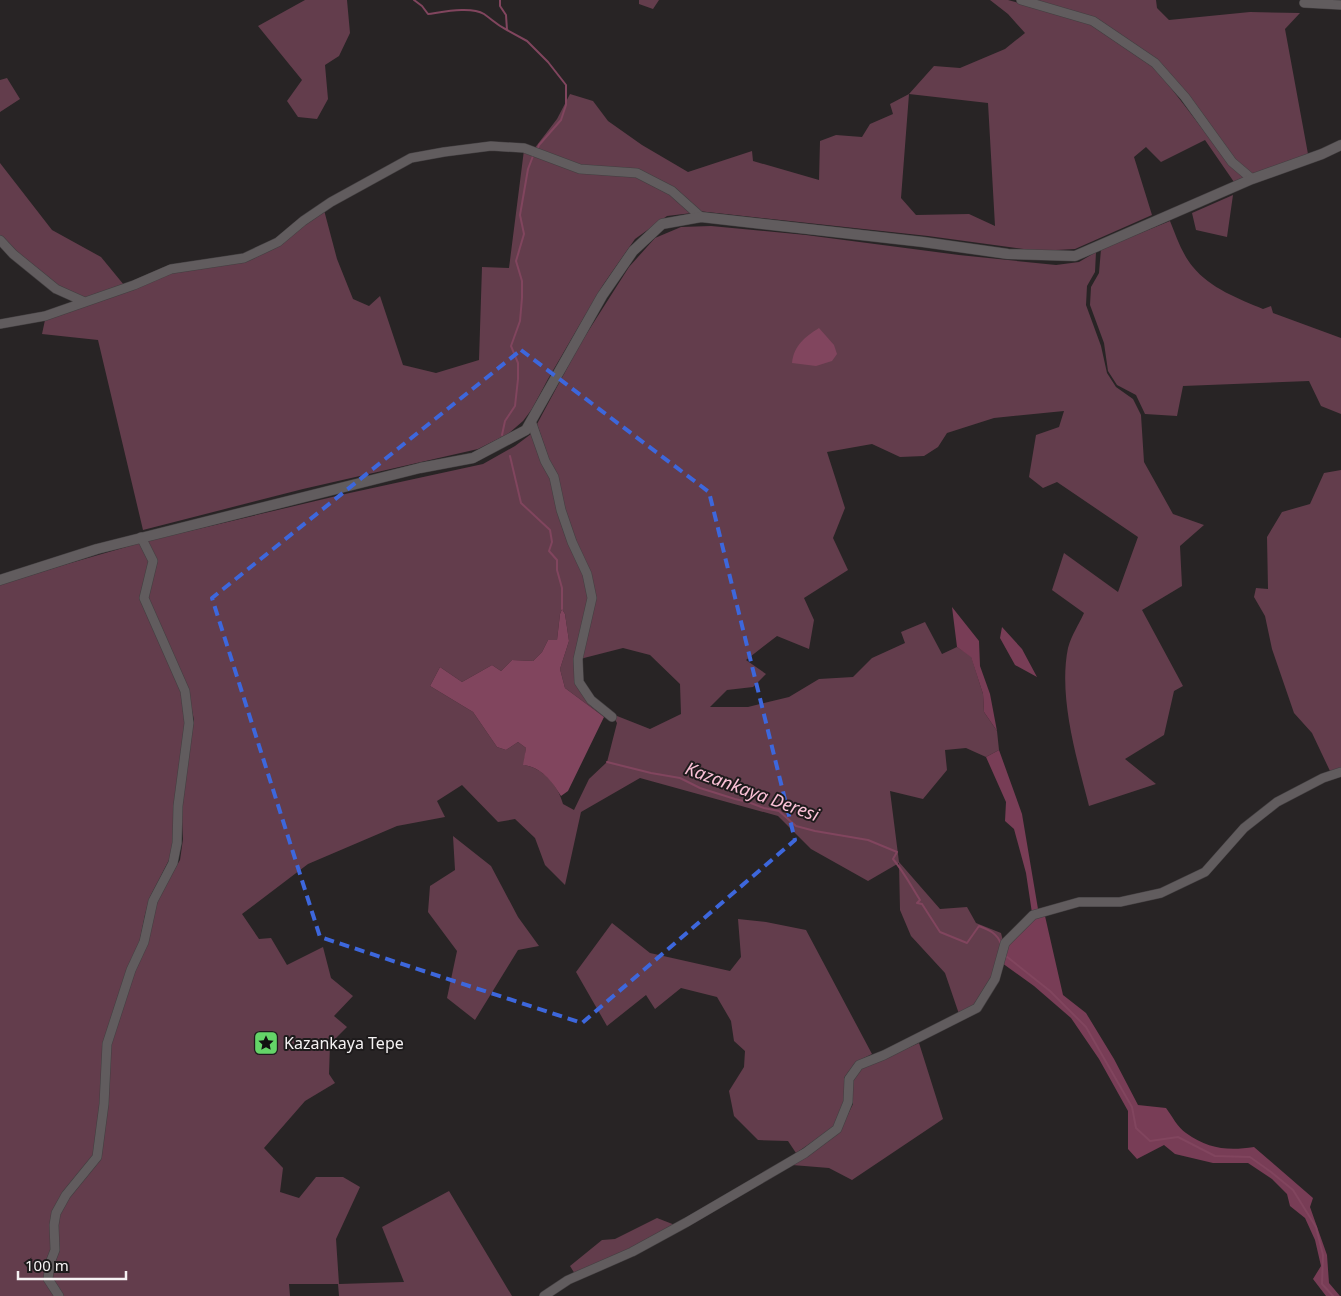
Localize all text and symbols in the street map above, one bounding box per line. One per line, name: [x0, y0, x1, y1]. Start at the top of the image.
water label: Kazankaya Deresi: [682, 756, 823, 827]
place icon: Kazankaya Tepe: [253, 1030, 279, 1056]
place label: Kazankaya Tepe: [284, 1032, 404, 1054]
scale bar: [18, 1248, 125, 1280]
text: 100 m: [25, 1255, 69, 1275]

